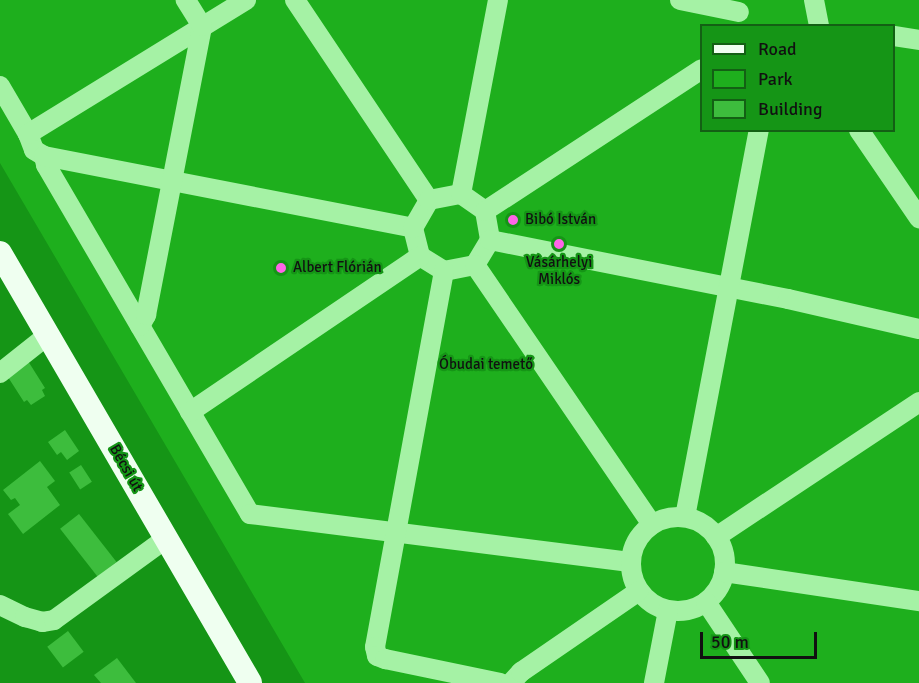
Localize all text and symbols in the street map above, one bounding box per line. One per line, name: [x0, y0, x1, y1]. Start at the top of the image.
legend: [700, 24, 895, 132]
text: Road: [758, 38, 797, 60]
text: Park: [758, 68, 793, 90]
text: Building: [758, 98, 822, 120]
place label: Bibó István: [525, 211, 596, 229]
marker: Bibó István: [506, 213, 520, 227]
marker: Vásárhelyi Miklós: [552, 237, 566, 251]
place label: Vásárhelyi Miklós: [526, 253, 592, 288]
place label: Albert Flórián: [293, 259, 382, 277]
marker: Albert Flórián: [274, 261, 288, 275]
park label: Óbudai temető: [439, 356, 533, 374]
street label: Bécsi út: [105, 441, 147, 495]
scale bar: [703, 620, 820, 658]
text: 50 m: [711, 631, 749, 653]

